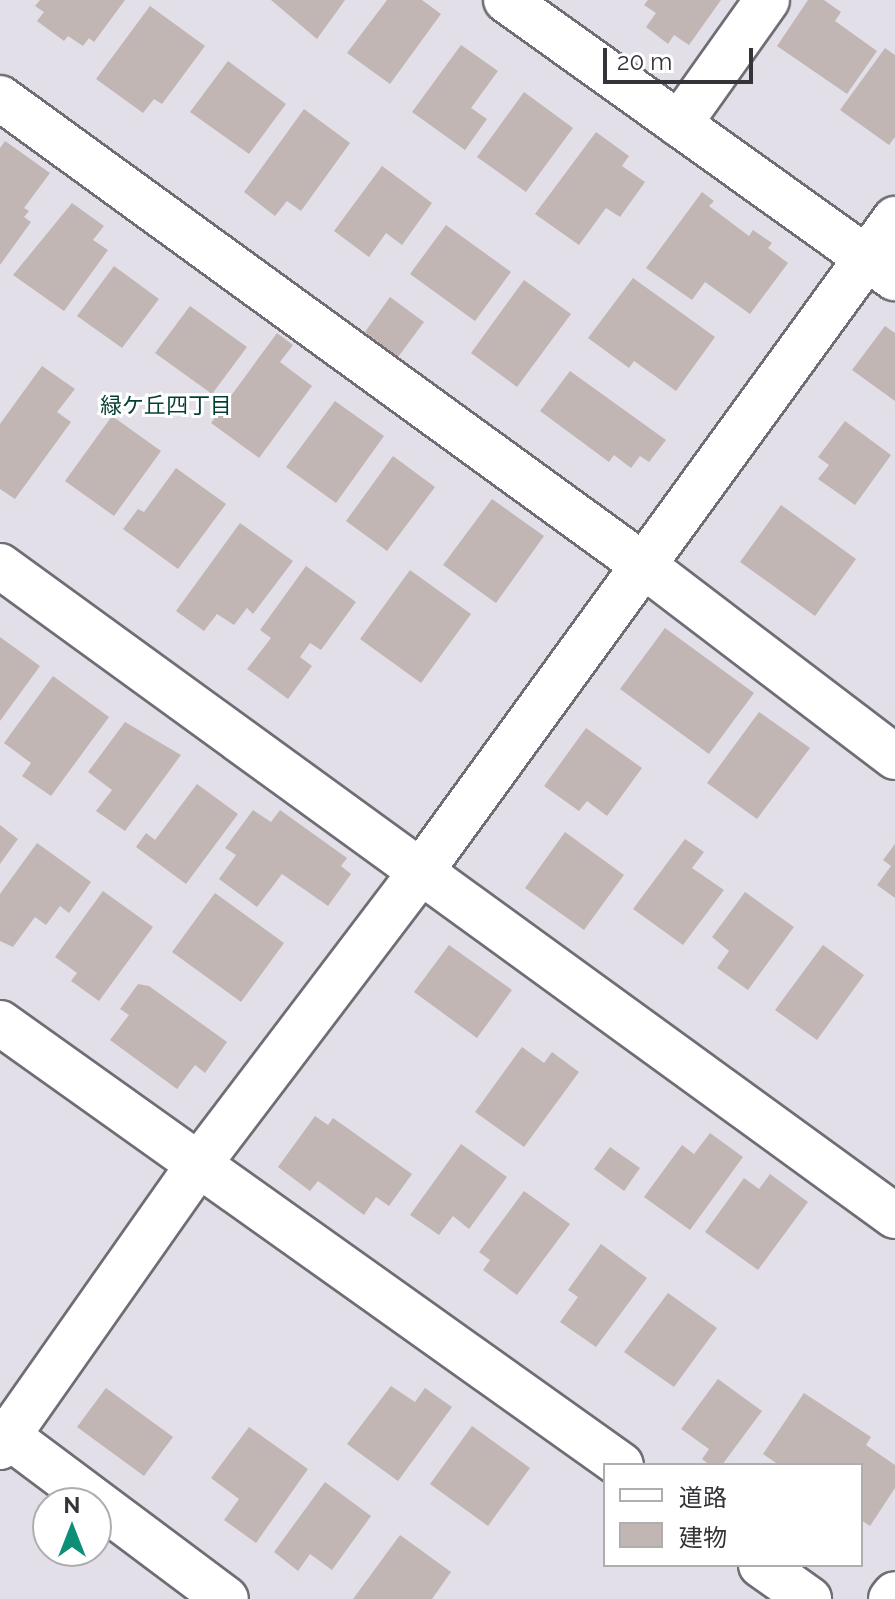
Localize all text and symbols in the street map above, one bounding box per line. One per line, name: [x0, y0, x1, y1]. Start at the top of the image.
scale bar: [607, 32, 757, 82]
text: 20 m: [617, 47, 672, 76]
district label: 緑ケ丘四丁目: [100, 393, 232, 419]
legend: [603, 1463, 863, 1567]
text: 道路: [679, 1483, 727, 1512]
north arrow: [32, 1487, 112, 1567]
text: N: [64, 1492, 80, 1518]
text: 建物: [679, 1523, 727, 1552]

